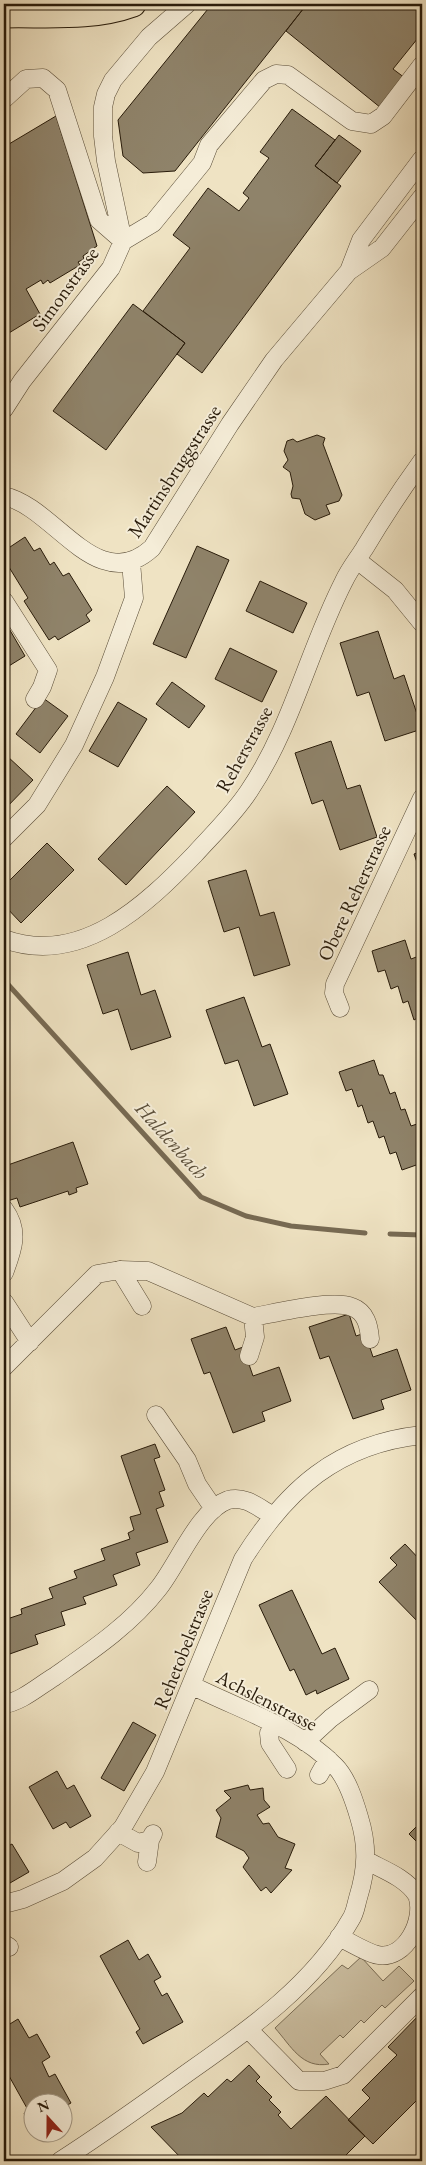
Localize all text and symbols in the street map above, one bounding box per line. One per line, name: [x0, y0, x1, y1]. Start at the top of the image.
street label: Simonstrasse: [26, 241, 105, 336]
street label: Martinsbruggstrasse: [121, 399, 227, 542]
street label: Reherstrasse: [210, 701, 278, 797]
street label: Obere Reherstrasse: [311, 821, 397, 965]
water label: Haldenbach: [129, 1094, 214, 1185]
street label: Rehetobelstrasse: [147, 1585, 219, 1713]
street label: Achslenstrasse: [211, 1663, 322, 1737]
north arrow: [22, 2092, 72, 2142]
text: N: [35, 2095, 52, 2116]

